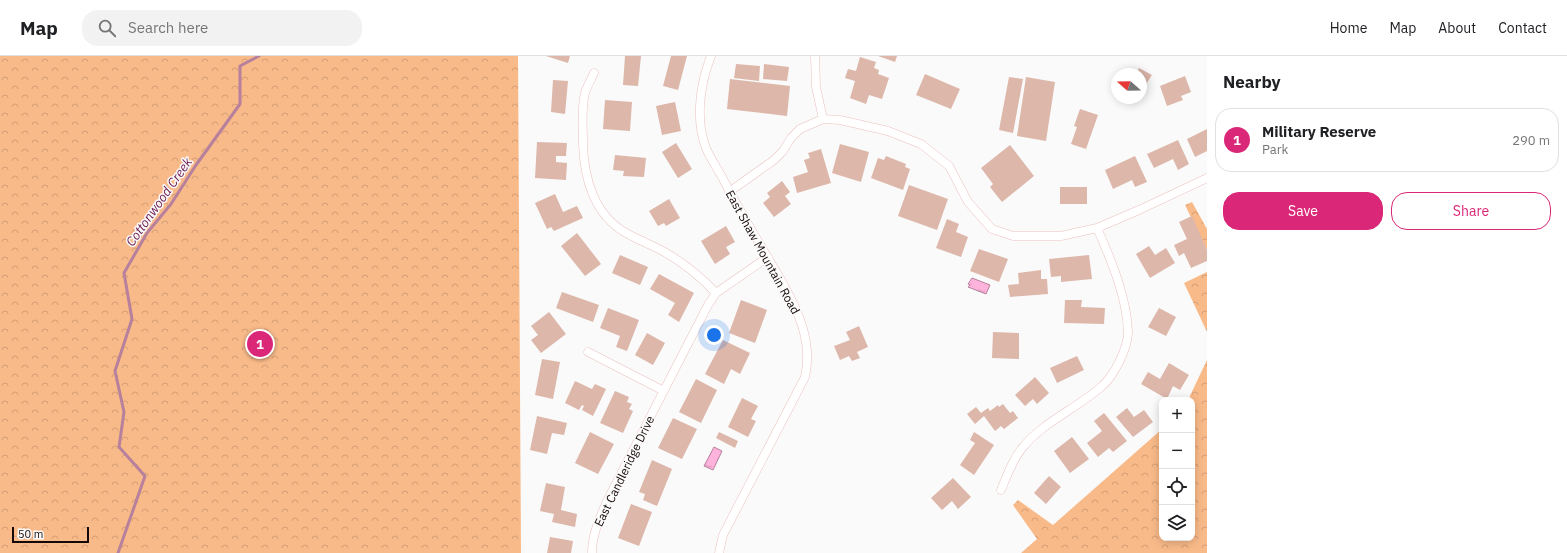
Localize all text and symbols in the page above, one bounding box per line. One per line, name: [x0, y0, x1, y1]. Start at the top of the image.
search box: [82, 10, 362, 46]
text: Map: [20, 16, 58, 40]
icon: search: [96, 17, 118, 39]
text: Search here: [128, 18, 208, 37]
text: Home: [1330, 19, 1367, 37]
text: Map: [1389, 19, 1416, 37]
text: About: [1438, 19, 1476, 37]
text: Contact: [1498, 19, 1547, 37]
north arrow: [1111, 68, 1147, 104]
text: Nearby: [1223, 71, 1281, 93]
text: Military Reserve: [1262, 122, 1376, 141]
text: 1: [1233, 132, 1241, 149]
text: 290 m: [1512, 132, 1550, 149]
text: Park: [1262, 141, 1288, 158]
water label: Cottonwood Creek: [122, 154, 196, 250]
street label: East Shaw Mountain Road: [723, 187, 803, 317]
button: Save: [1223, 192, 1383, 230]
button: Share: [1391, 192, 1551, 230]
your location: [704, 325, 724, 345]
pin: 1: [247, 329, 273, 359]
map controls: [1159, 397, 1195, 541]
button: +: [1159, 397, 1195, 433]
street label: East Candleridge Drive: [591, 413, 658, 529]
button: −: [1159, 433, 1195, 469]
button: locate: [1159, 469, 1195, 505]
button: layers: [1159, 505, 1195, 541]
scale bar: [12, 525, 89, 544]
text: 50 m: [18, 527, 43, 541]

